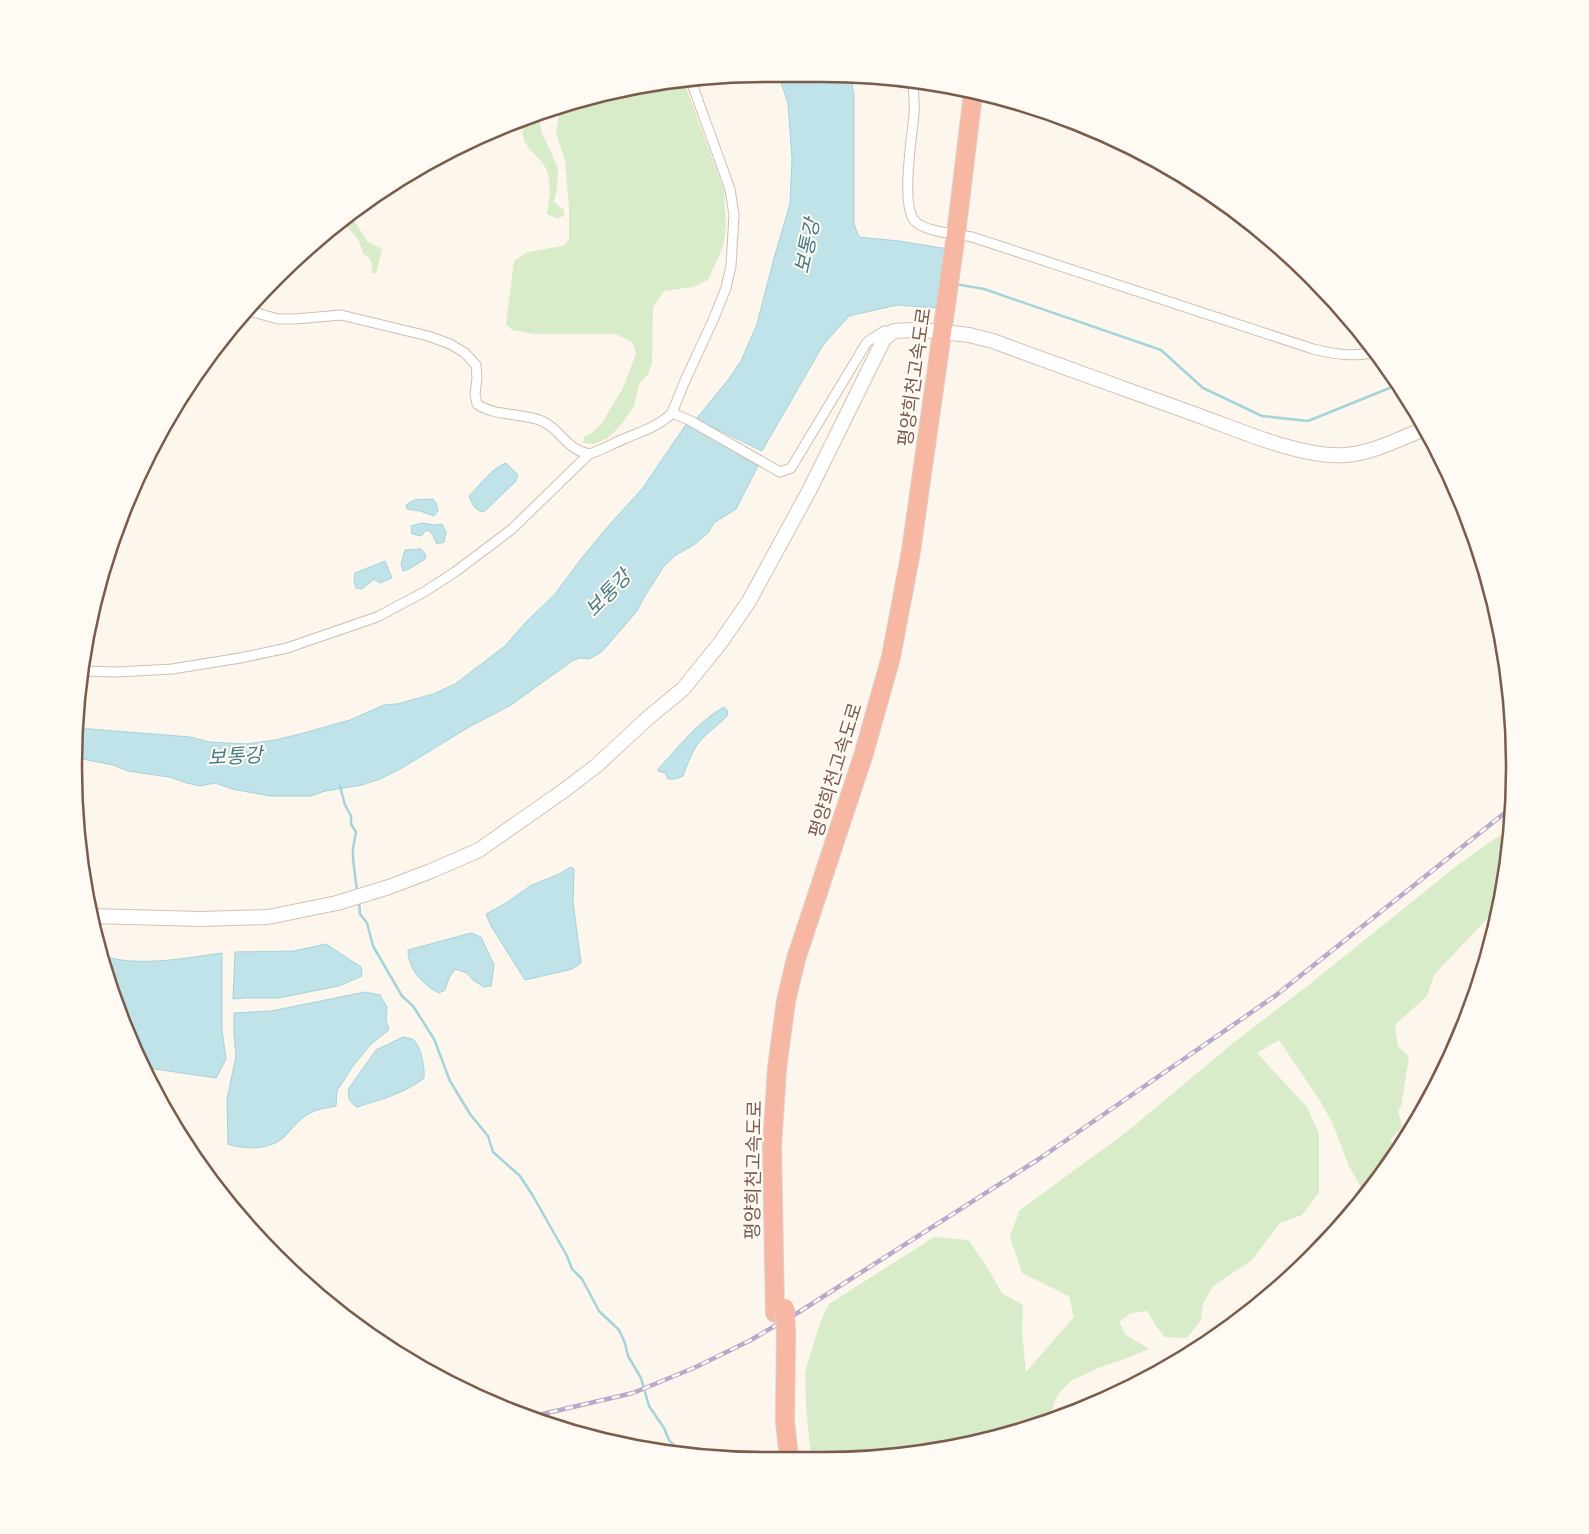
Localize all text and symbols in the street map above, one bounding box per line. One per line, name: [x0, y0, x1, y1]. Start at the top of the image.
water label: 보통강: [789, 214, 825, 275]
street label: 평양희천고속도로: [892, 306, 936, 448]
water label: 보통강: [579, 562, 638, 621]
street label: 평양희천고속도로: [803, 700, 867, 840]
water label: 보통강: [207, 741, 266, 769]
street label: 평양희천고속도로: [740, 1100, 766, 1240]

